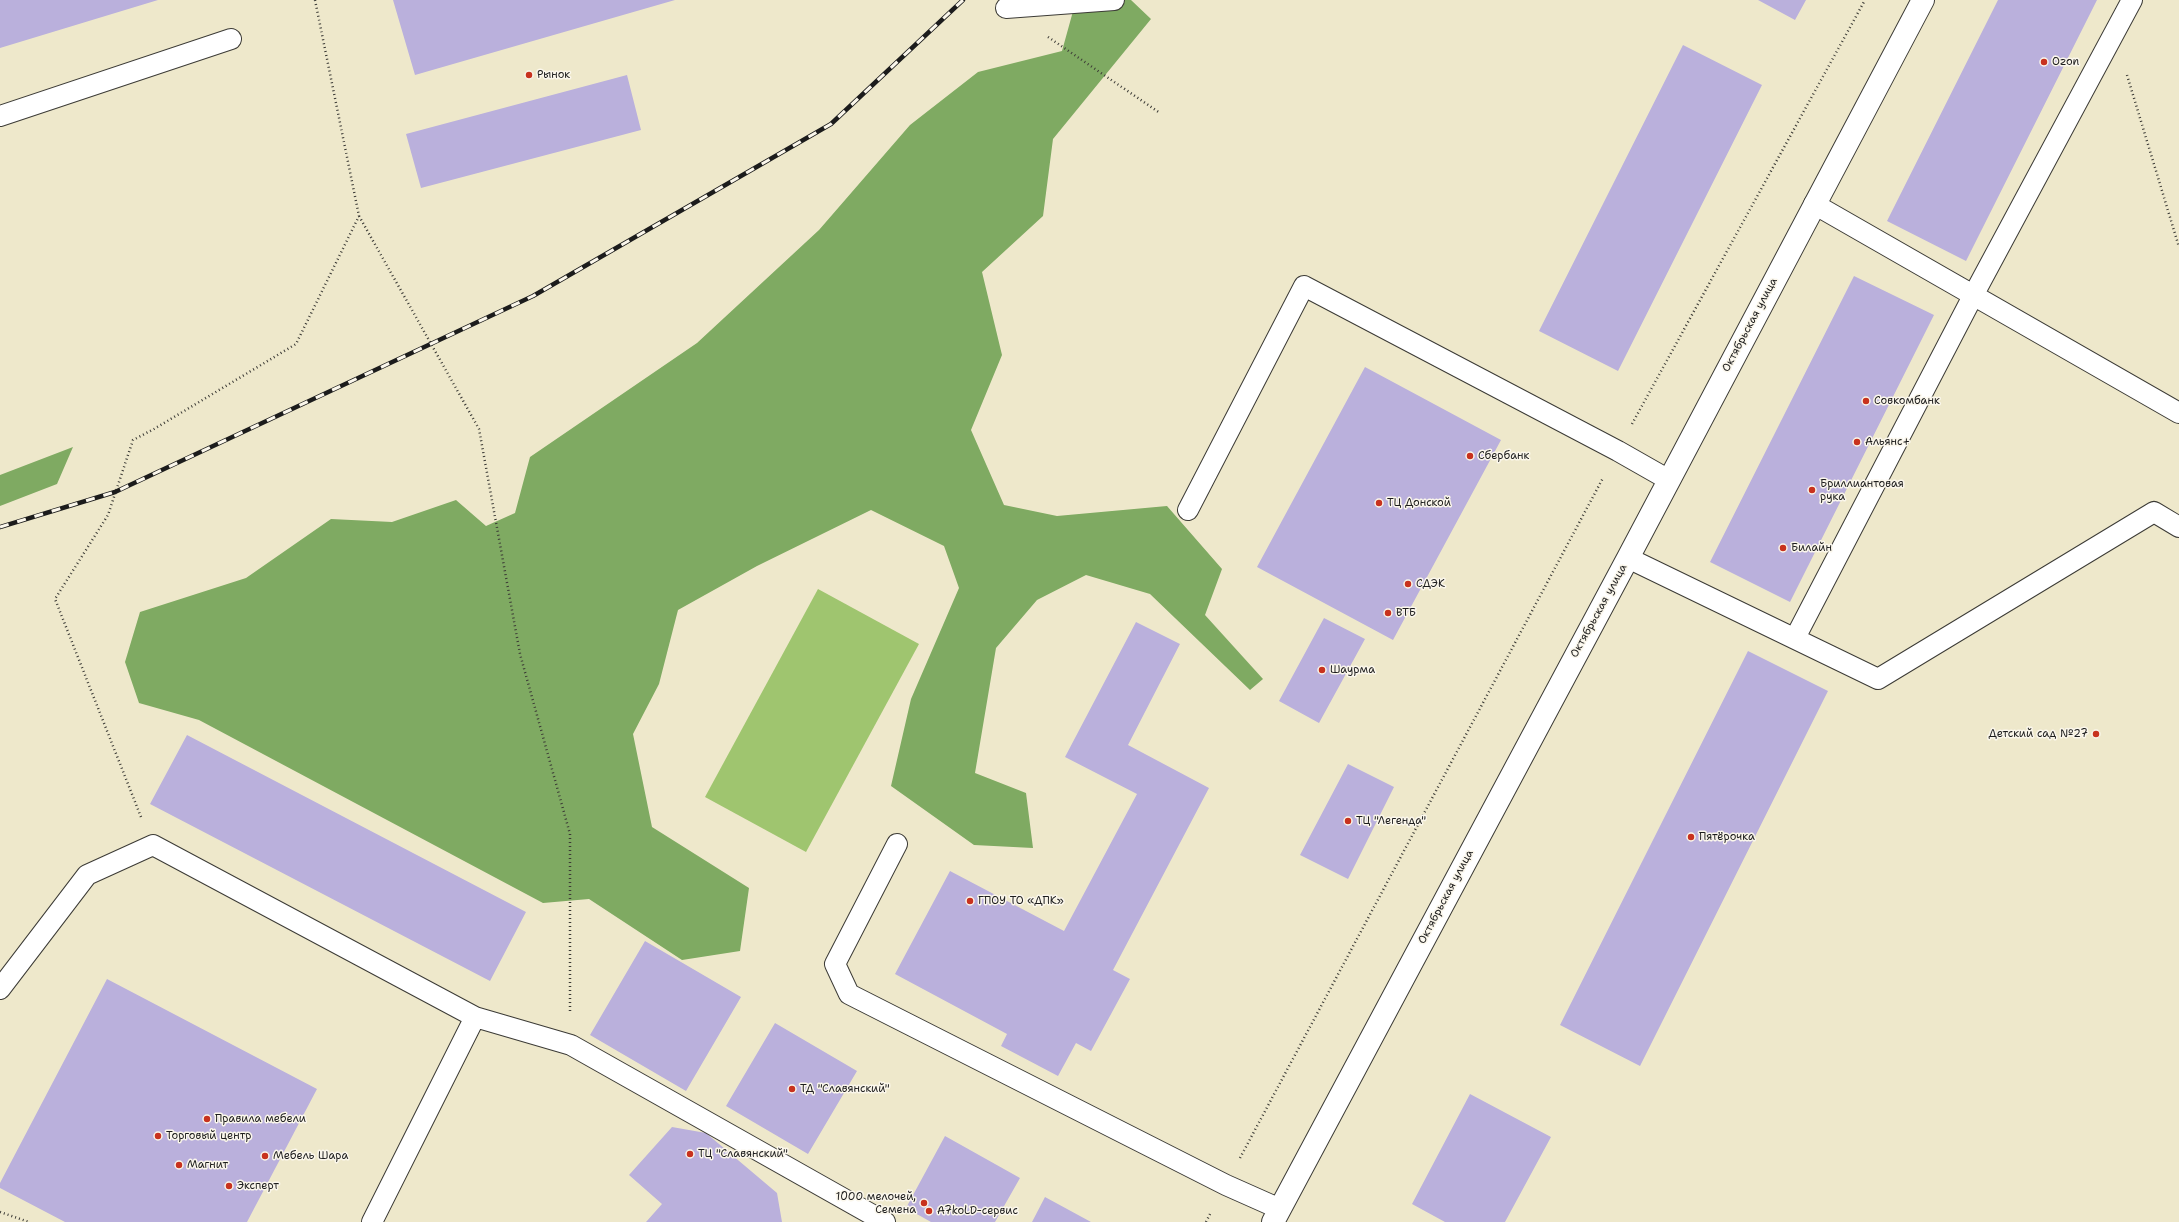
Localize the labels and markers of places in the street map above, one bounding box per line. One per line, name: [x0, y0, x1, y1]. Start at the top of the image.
place label: Ozon: [2052, 55, 2079, 69]
marker: Ozon: [2039, 57, 2049, 67]
place label: Рынок: [537, 68, 570, 82]
marker: Рынок: [524, 70, 534, 80]
place label: Совкомбанк: [1874, 394, 1940, 408]
marker: Совкомбанк: [1861, 396, 1871, 406]
place label: Альянс+: [1865, 435, 1910, 449]
marker: Альянс+: [1852, 437, 1862, 447]
place label: Сбербанк: [1478, 449, 1529, 463]
marker: Сбербанк: [1465, 451, 1475, 461]
place label: Бриллиантовая рука: [1820, 477, 1904, 503]
marker: Бриллиантовая рука: [1807, 485, 1817, 495]
place label: ТЦ Донской: [1387, 496, 1451, 510]
marker: ТЦ Донской: [1374, 498, 1384, 508]
place label: Билайн: [1791, 541, 1832, 555]
marker: Билайн: [1778, 543, 1788, 553]
place label: СДЭК: [1416, 577, 1445, 591]
marker: СДЭК: [1403, 579, 1413, 589]
place label: ВТБ: [1396, 606, 1416, 620]
marker: ВТБ: [1383, 608, 1393, 618]
place label: Шаурма: [1330, 663, 1375, 677]
marker: Шаурма: [1317, 665, 1327, 675]
place label: Детский сад №27: [1989, 727, 2088, 741]
marker: Детский сад №27: [2091, 729, 2101, 739]
place label: ТЦ "Легенда": [1356, 814, 1426, 828]
marker: ТЦ "Легенда": [1343, 816, 1353, 826]
place label: Пятёрочка: [1699, 830, 1755, 844]
marker: Пятёрочка: [1686, 832, 1696, 842]
place label: ГПОУ ТО «ДПК»: [978, 894, 1064, 908]
marker: ГПОУ ТО «ДПК»: [965, 896, 975, 906]
place label: ТД "Славянский": [800, 1082, 890, 1096]
marker: ТД "Славянский": [787, 1084, 797, 1094]
place label: Правила мебели: [215, 1112, 306, 1126]
marker: Правила мебели: [202, 1114, 212, 1124]
place label: Торговый центр: [166, 1129, 252, 1143]
marker: Торговый центр: [153, 1131, 163, 1141]
place label: ТЦ "Славянский": [698, 1147, 788, 1161]
place label: Мебель Шара: [273, 1149, 348, 1163]
marker: ТЦ "Славянский": [685, 1149, 695, 1159]
marker: Мебель Шара: [260, 1151, 270, 1161]
place label: Магнит: [187, 1158, 228, 1172]
marker: Магнит: [174, 1160, 184, 1170]
place label: Эксперт: [237, 1179, 279, 1193]
marker: Эксперт: [224, 1181, 234, 1191]
place label: 1000 мелочей, Семена: [836, 1190, 916, 1216]
marker: 1000 мелочей, Семена: [919, 1198, 929, 1208]
place label: A7koLD-сервис: [937, 1204, 1018, 1218]
marker: A7koLD-сервис: [924, 1206, 934, 1216]

